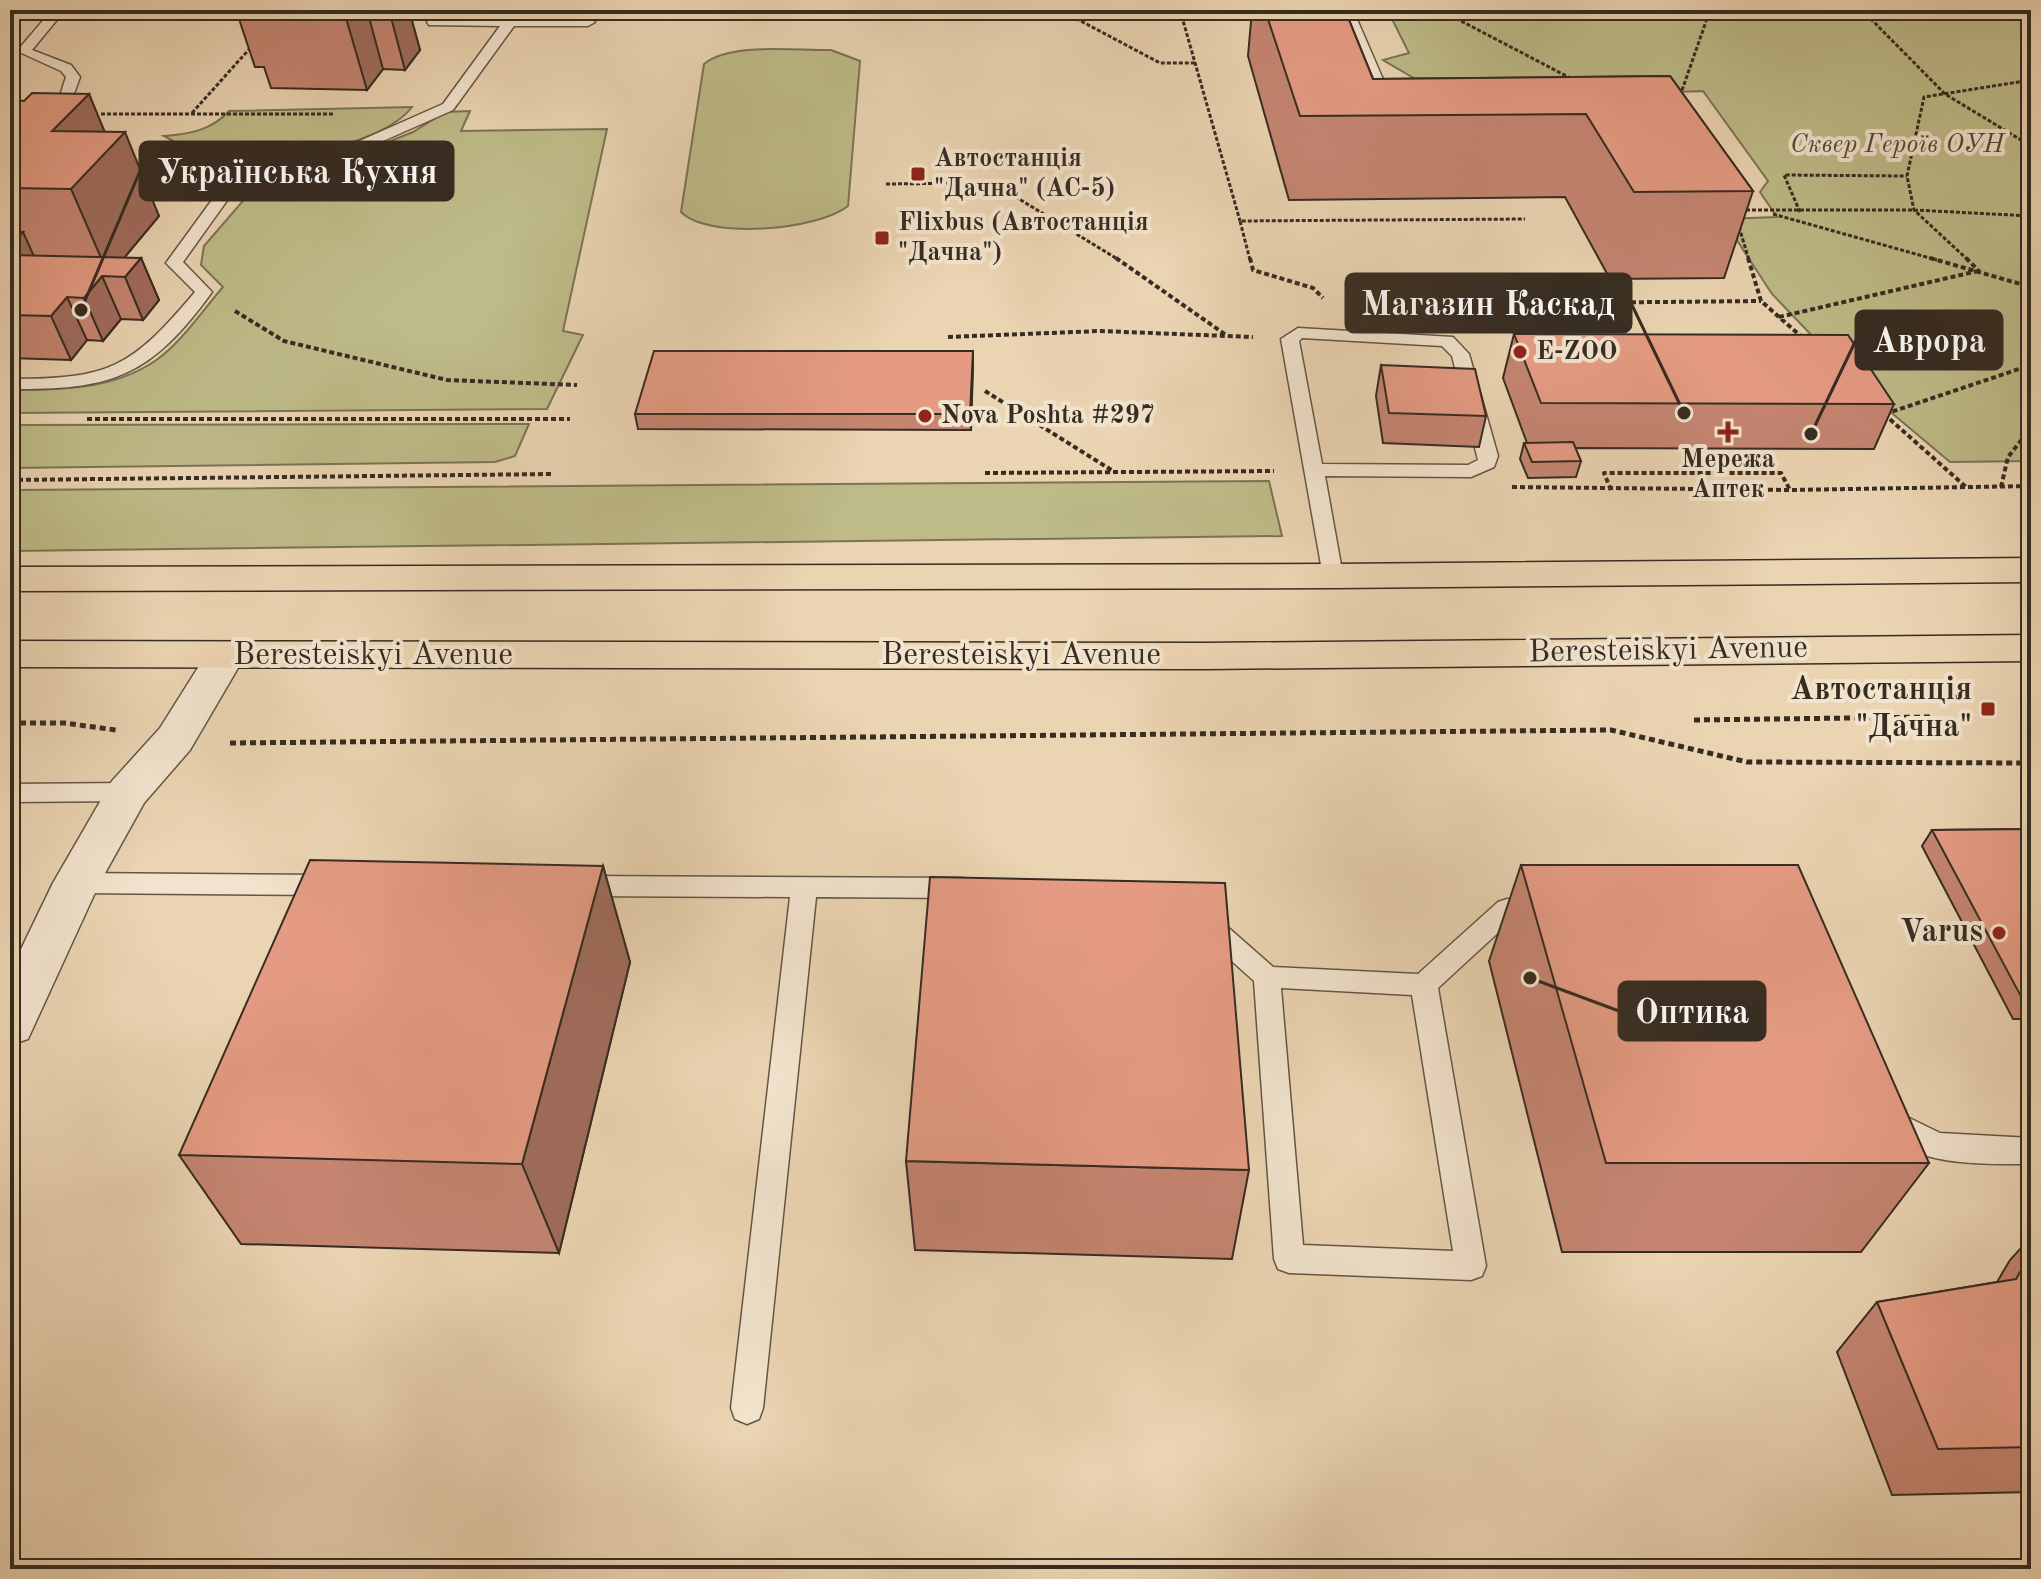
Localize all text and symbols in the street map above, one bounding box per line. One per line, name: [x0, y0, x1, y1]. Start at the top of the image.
park label: Сквер Героїв ОУН: [1790, 132, 2006, 158]
callout: Українська Кухня: [140, 142, 453, 200]
place label: Автостанція "Дачна" (АС-5): [934, 146, 1115, 202]
text: Українська Кухня: [156, 157, 438, 191]
marker: Автостанція "Дачна" (АС-5): [909, 165, 927, 183]
place label: Flixbus (Автостанція "Дачна"): [898, 210, 1149, 266]
marker: Flixbus (Автостанція "Дачна"): [873, 229, 891, 247]
callout: Магазин Каскад: [1346, 274, 1631, 332]
text: Магазин Каскад: [1361, 289, 1615, 323]
callout: Аврора: [1856, 311, 2002, 369]
text: Аврора: [1872, 326, 1986, 360]
place label: E-ZOO: [1536, 339, 1618, 365]
marker: E-ZOO: [1511, 343, 1529, 361]
place label: Nova Poshta #297: [941, 403, 1155, 429]
marker: Nova Poshta #297: [916, 407, 934, 425]
marker: Мережа Аптек: [1719, 423, 1737, 441]
place label: Мережа Аптек: [1681, 447, 1775, 503]
street label: Beresteiskyi Avenue: [1528, 633, 1808, 669]
street label: Beresteiskyi Avenue: [233, 640, 513, 672]
street label: Beresteiskyi Avenue: [881, 640, 1161, 672]
place label: Автостанція "Дачна": [1790, 675, 1972, 744]
marker: Автостанція "Дачна": [1979, 700, 1997, 718]
place label: Varus: [1900, 917, 1983, 949]
marker: Varus: [1990, 924, 2008, 942]
callout: Оптика: [1619, 982, 1765, 1040]
text: Оптика: [1635, 997, 1749, 1031]

